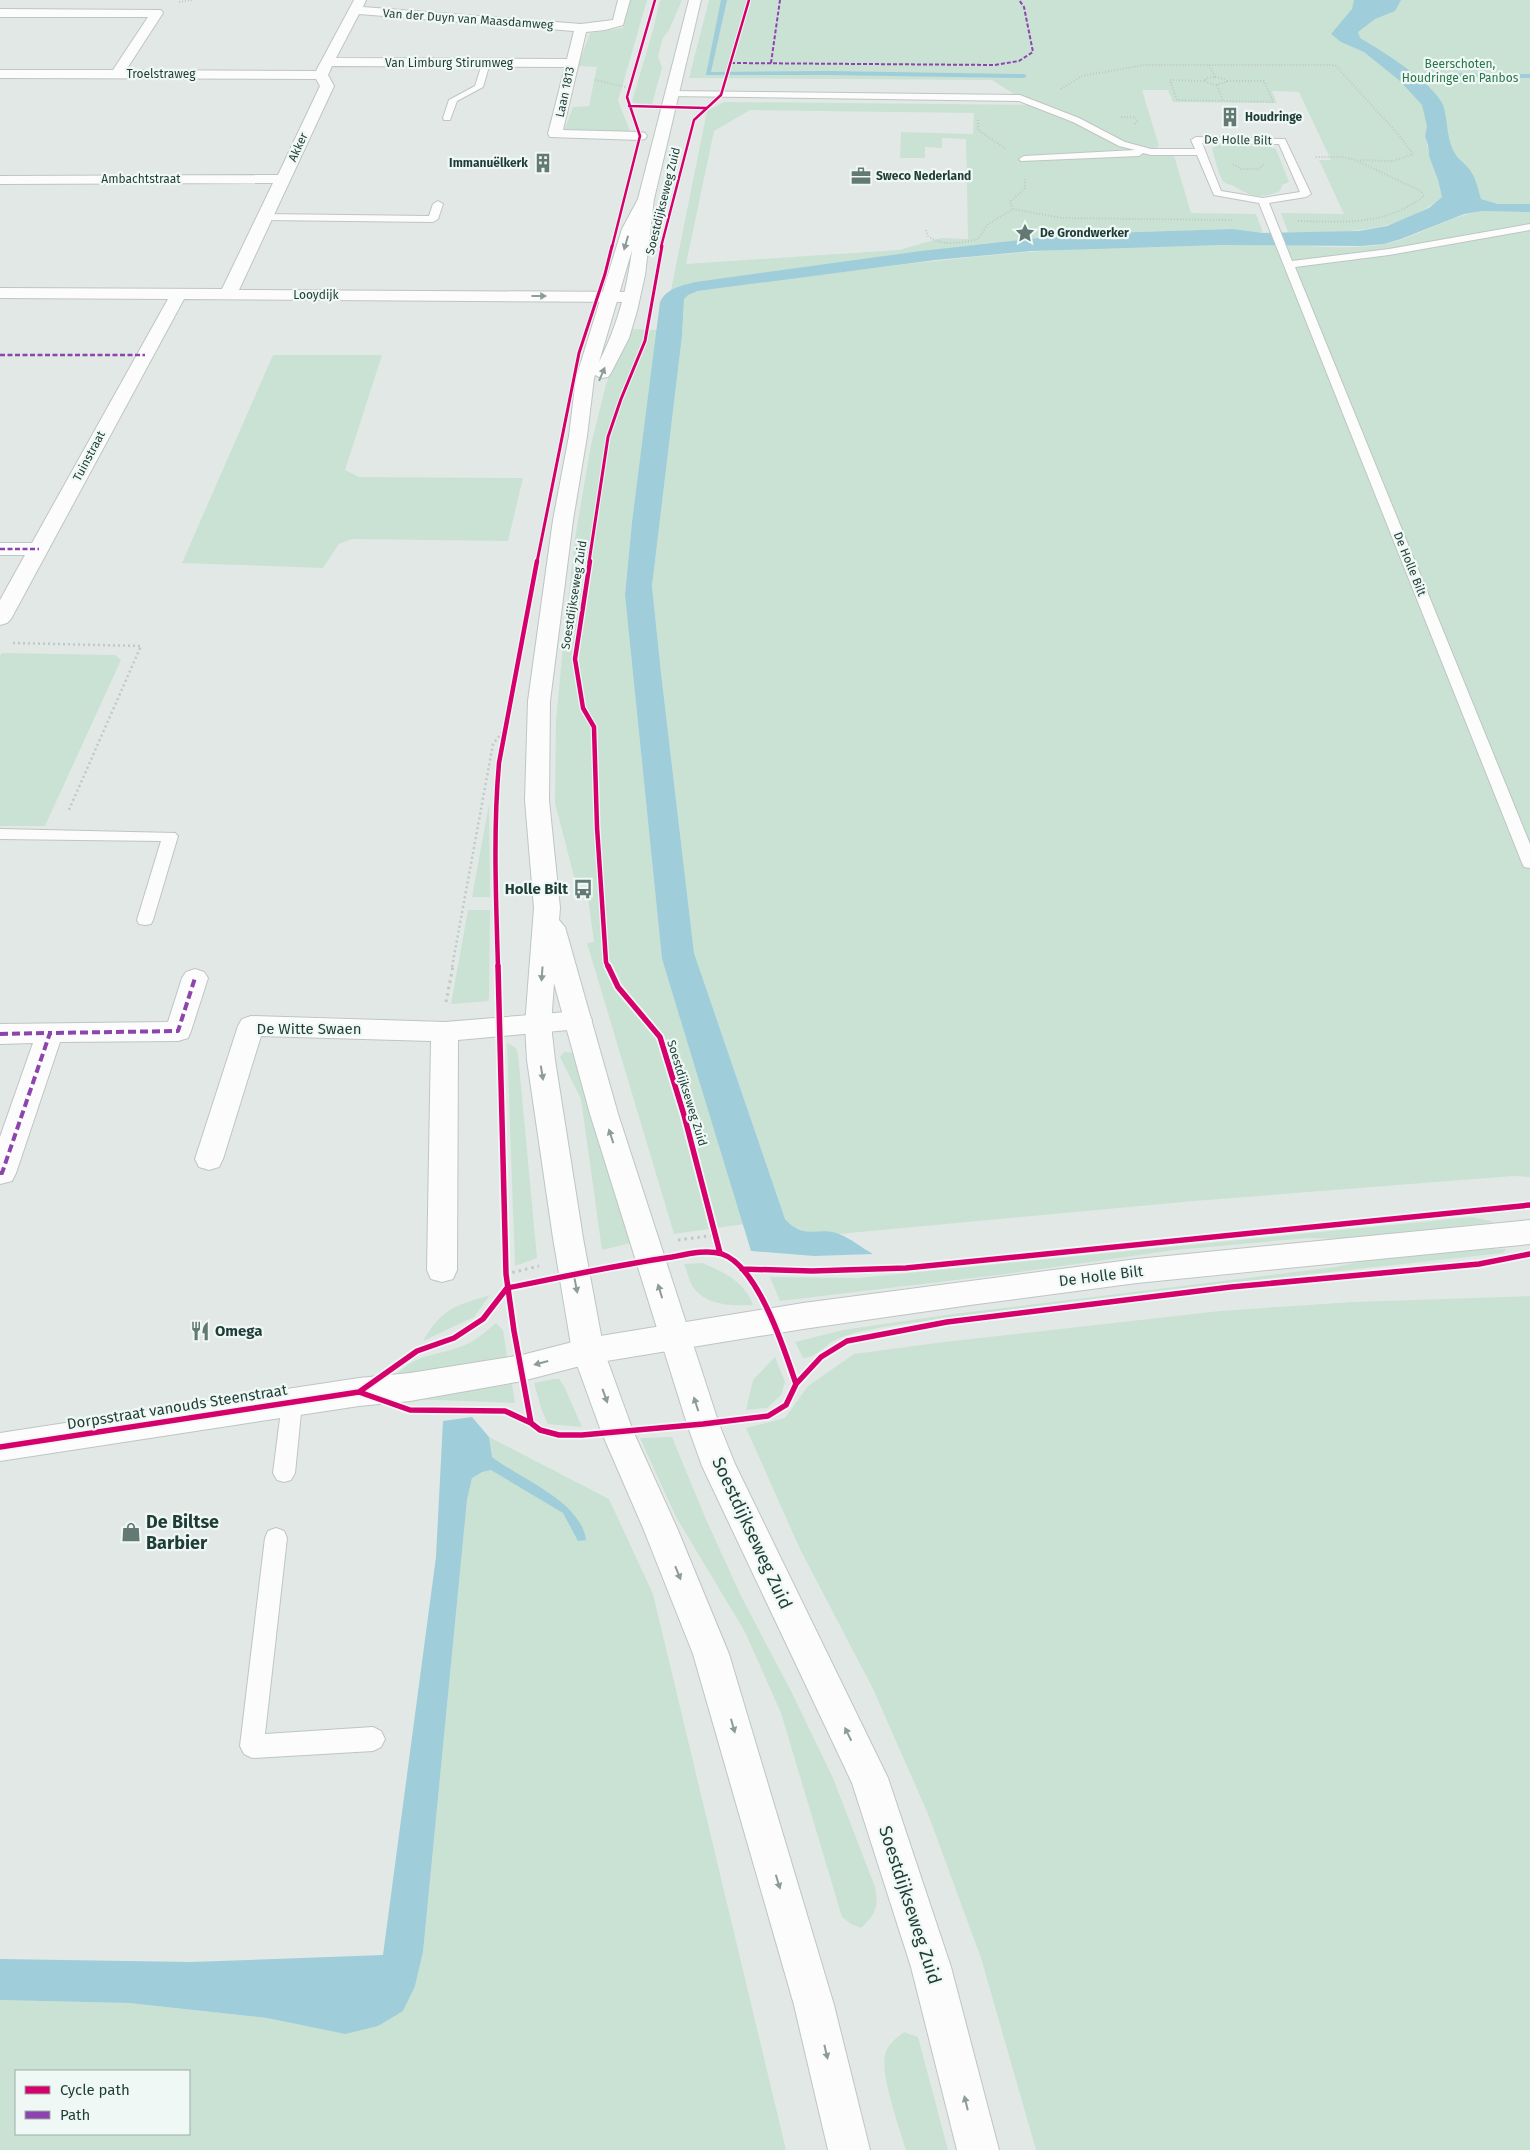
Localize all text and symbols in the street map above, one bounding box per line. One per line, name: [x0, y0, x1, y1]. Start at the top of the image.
street label: Van der Duyn van Maasdamweg: [382, 6, 554, 32]
street label: Van Limburg Stirumweg: [385, 56, 514, 70]
park label: Beerschoten, Houdringe en Panbos: [1402, 57, 1519, 85]
street label: Laan 1813: [553, 65, 577, 119]
street label: Troelstraweg: [126, 67, 196, 81]
building icon: Houdringe: [1219, 106, 1241, 128]
place label: Houdringe: [1245, 110, 1303, 124]
street label: Akker: [285, 130, 311, 164]
street label: De Holle Bilt: [1204, 132, 1273, 148]
street label: Soestdijkseweg Zuid: [643, 146, 683, 256]
building icon: Immanuëlkerk: [532, 152, 554, 174]
place label: Immanuëlkerk: [449, 156, 528, 170]
office icon: Sweco Nederland: [850, 165, 872, 187]
place label: Sweco Nederland: [876, 169, 971, 183]
street label: Ambachtstraat: [101, 172, 181, 186]
place icon: De Grondwerker: [1014, 222, 1036, 244]
place label: De Grondwerker: [1040, 226, 1129, 240]
one-way arrow: [621, 236, 629, 251]
street label: Looydijk: [293, 288, 340, 302]
one-way arrow: [531, 292, 547, 300]
one-way arrow: [598, 367, 606, 381]
street label: Tuinstraat: [70, 428, 108, 483]
street label: De Holle Bilt: [1391, 530, 1429, 599]
street label: Soestdijkseweg Zuid: [558, 540, 590, 650]
bus stop icon: Holle Bilt: [572, 878, 594, 900]
place label: Holle Bilt: [505, 880, 568, 898]
one-way arrow: [537, 967, 545, 983]
street label: De Witte Swaen: [256, 1020, 362, 1038]
street label: Soestdijkseweg Zuid: [664, 1038, 710, 1148]
one-way arrow: [539, 1065, 547, 1081]
one-way arrow: [607, 1128, 615, 1143]
street label: De Holle Bilt: [1058, 1262, 1145, 1290]
one-way arrow: [572, 1278, 580, 1294]
one-way arrow: [656, 1283, 664, 1298]
restaurant icon: Omega: [189, 1320, 211, 1342]
place label: Omega: [215, 1322, 262, 1340]
one-way arrow: [534, 1359, 549, 1367]
street label: Dorpsstraat vanouds Steenstraat: [66, 1381, 289, 1433]
one-way arrow: [601, 1389, 609, 1404]
one-way arrow: [692, 1397, 699, 1412]
street label: Soestdijkseweg Zuid: [707, 1453, 797, 1613]
place label: De Biltse Barbier: [146, 1511, 219, 1554]
shop icon: De Biltse Barbier: [120, 1521, 142, 1543]
one-way arrow: [675, 1566, 683, 1580]
one-way arrow: [729, 1719, 737, 1734]
one-way arrow: [844, 1727, 852, 1741]
street label: Soestdijkseweg Zuid: [874, 1823, 946, 1987]
one-way arrow: [775, 1875, 783, 1890]
one-way arrow: [822, 2044, 830, 2060]
legend: [15, 2070, 190, 2135]
text: Cycle path: [60, 2081, 130, 2099]
one-way arrow: [962, 2095, 970, 2110]
text: Path: [60, 2106, 90, 2124]

